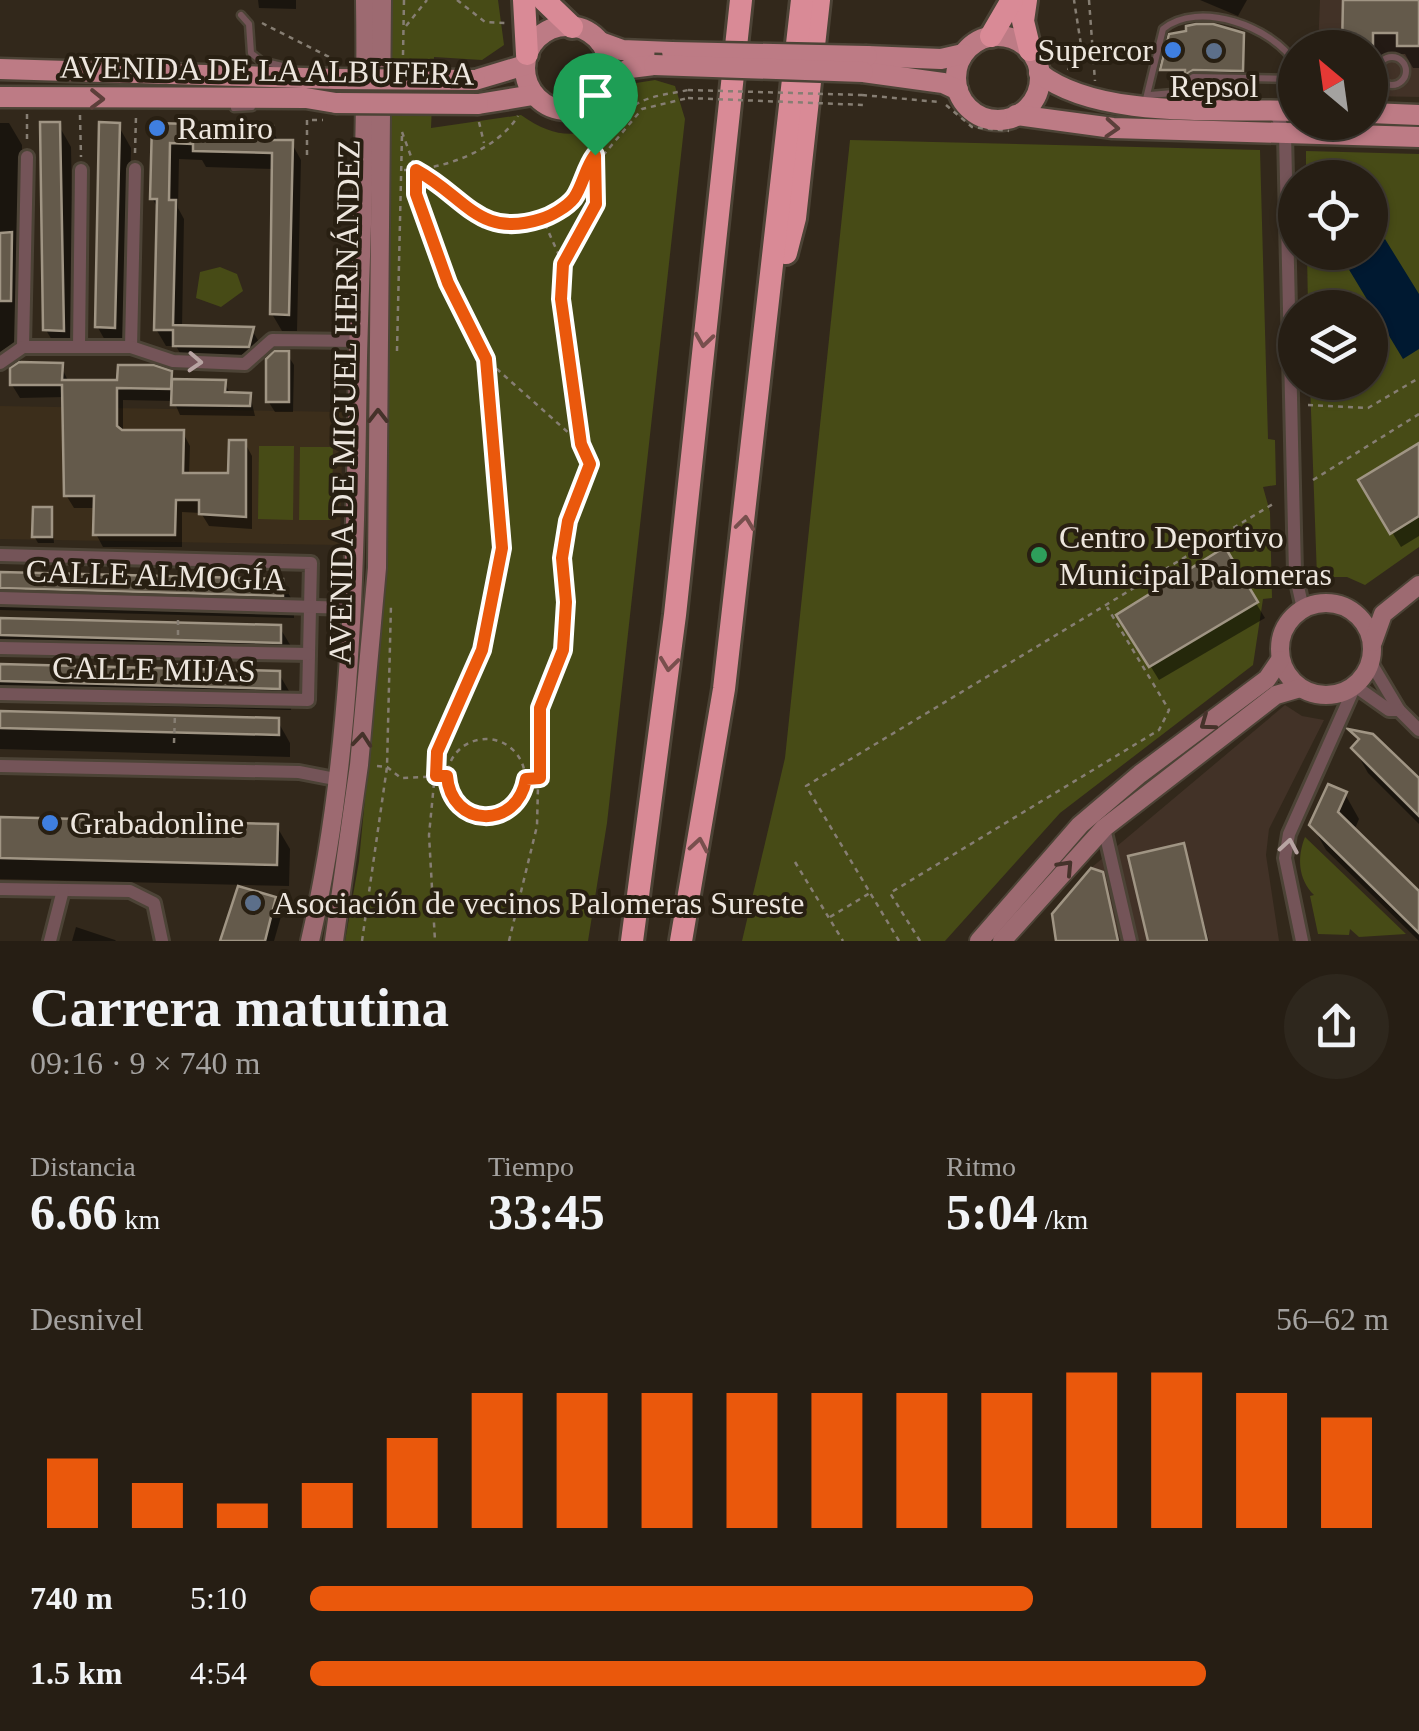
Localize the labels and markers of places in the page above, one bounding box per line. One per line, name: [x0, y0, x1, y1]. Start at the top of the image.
place label: Supercor: [1037, 32, 1153, 68]
marker: Supercor: [1162, 39, 1184, 61]
marker: Repsol: [1203, 40, 1225, 62]
pin: [553, 53, 638, 156]
place label: Repsol: [1170, 68, 1259, 104]
place label: Ramiro: [177, 110, 273, 146]
marker: Ramiro: [146, 117, 168, 139]
place label: Centro Deportivo Municipal Palomeras: [1059, 519, 1332, 592]
marker: Centro Deportivo Municipal Palomeras: [1028, 544, 1050, 566]
place label: Grabadonline: [70, 805, 244, 841]
marker: Grabadonline: [39, 812, 61, 834]
place label: Asociación de vecinos Palomeras Sureste: [273, 885, 804, 921]
marker: Asociación de vecinos Palomeras Sureste: [242, 892, 264, 914]

